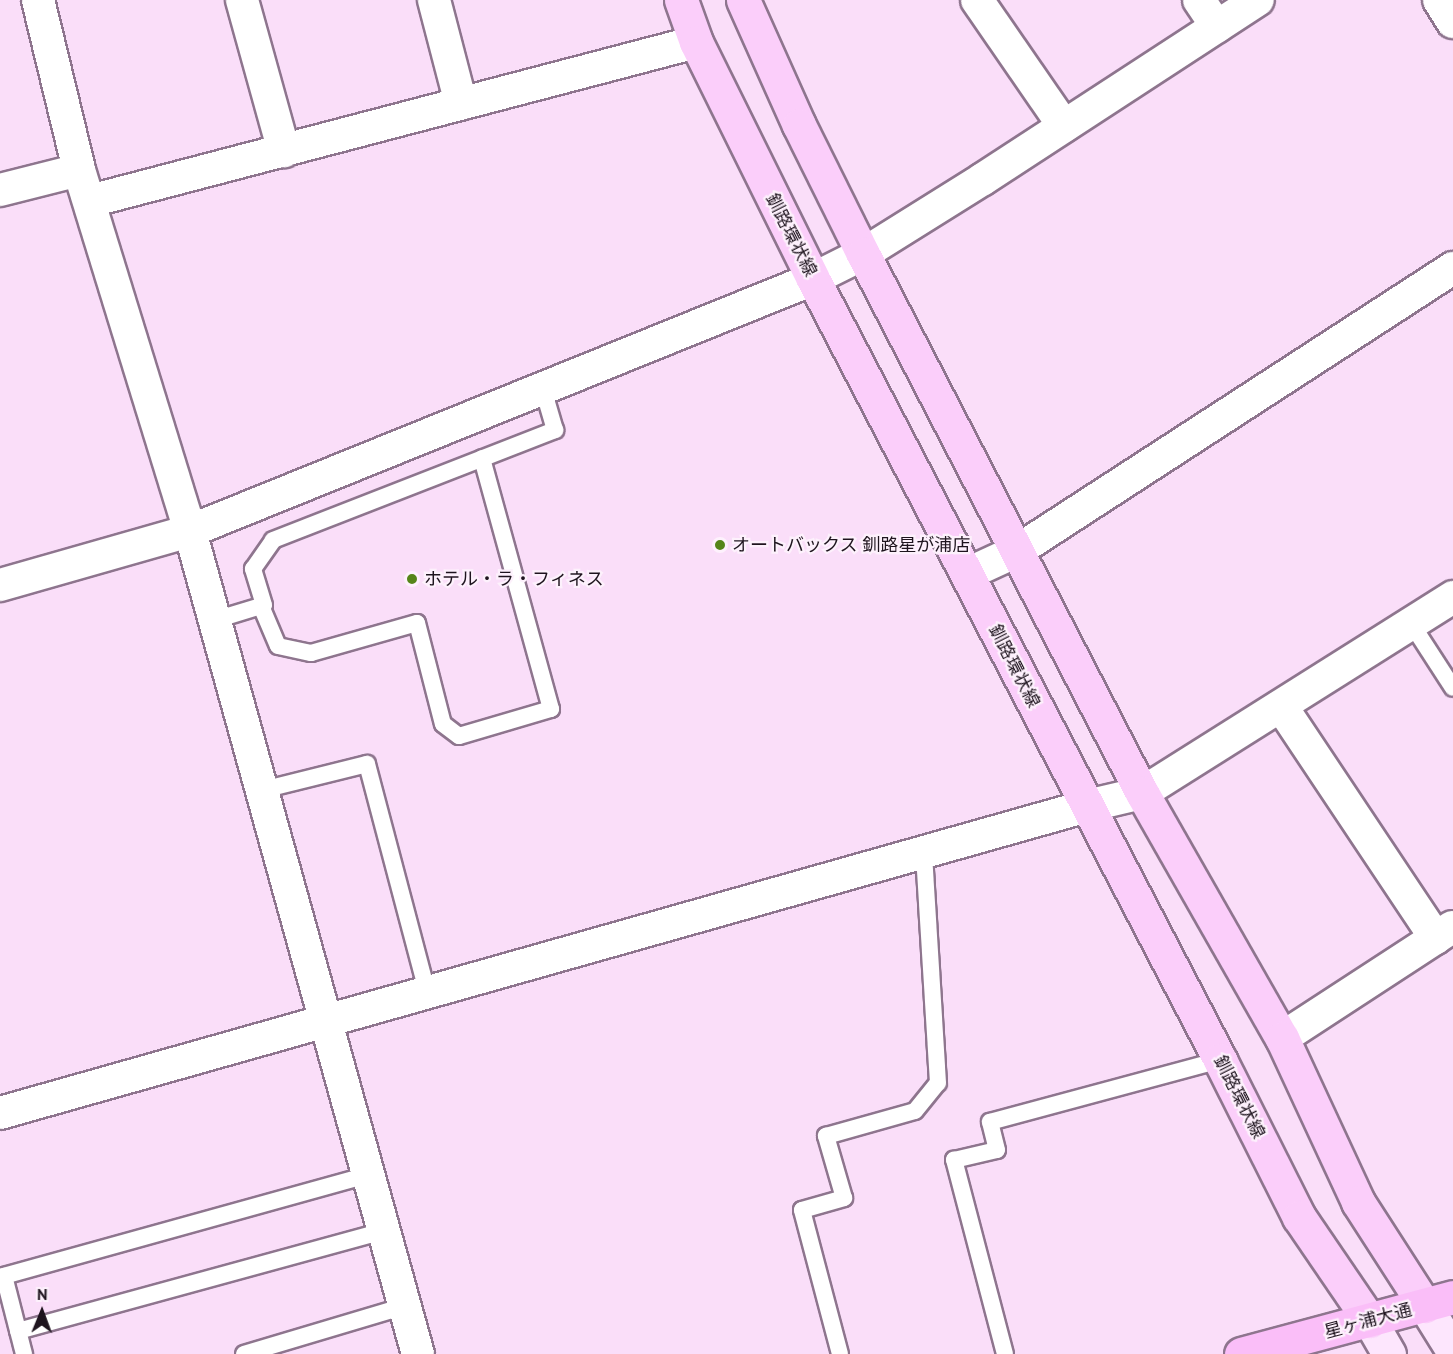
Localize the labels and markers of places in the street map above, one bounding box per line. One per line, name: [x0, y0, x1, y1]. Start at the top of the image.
place label: オートバックス 釧路星が浦店: [732, 534, 971, 556]
marker: オートバックス 釧路星が浦店: [713, 538, 727, 552]
place label: ホテル・ラ・フィネス: [424, 568, 604, 590]
marker: ホテル・ラ・フィネス: [405, 572, 419, 586]

